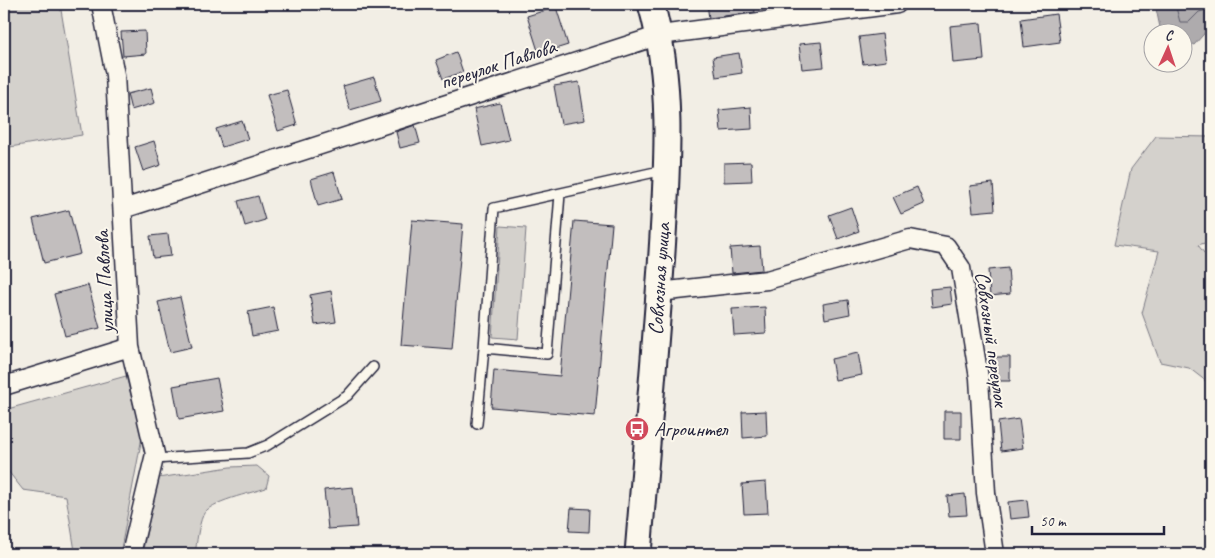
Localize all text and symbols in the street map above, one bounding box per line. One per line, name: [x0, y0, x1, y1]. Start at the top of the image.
north arrow: [1142, 22, 1192, 72]
text: С: [1165, 27, 1175, 44]
street label: переулок Павлова: [437, 33, 561, 95]
street label: Совхозная улица: [642, 220, 676, 336]
street label: улица Павлова: [88, 228, 120, 336]
street label: Совхозный переулок: [970, 270, 1015, 410]
bus stop icon: Агроинтел: [624, 416, 650, 442]
place label: Агроинтел: [654, 416, 729, 442]
scale bar: [1032, 503, 1165, 535]
text: 50 m: [1040, 512, 1067, 531]

